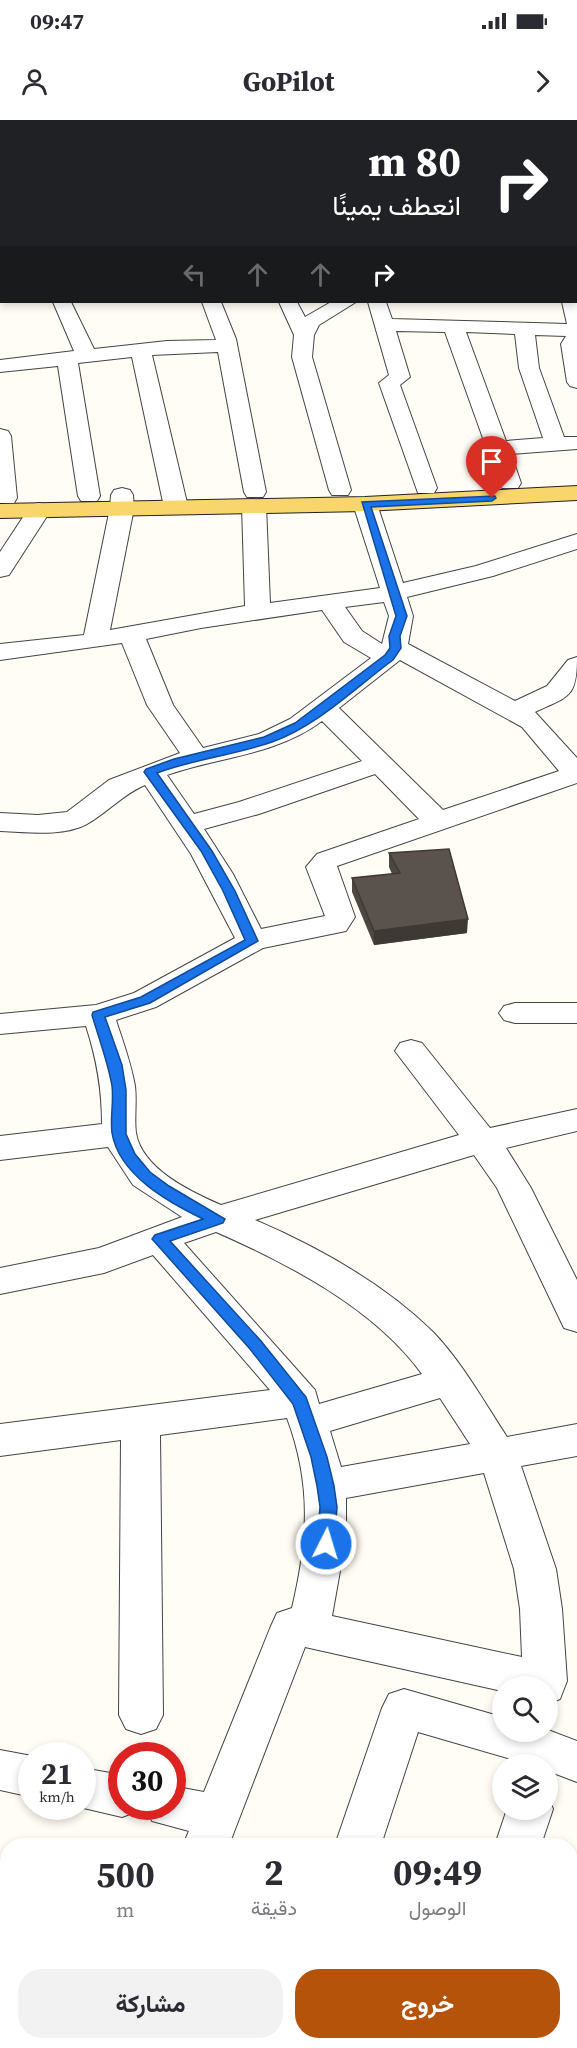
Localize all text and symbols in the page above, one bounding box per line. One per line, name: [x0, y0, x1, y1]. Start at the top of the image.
text: 09:47: [30, 6, 84, 36]
text: GoPilot: [243, 63, 334, 100]
icon: person: [18, 65, 51, 98]
icon: forward: [526, 65, 559, 98]
text: 80 m: [368, 132, 461, 190]
icon: right: [482, 144, 560, 222]
text: انعطف يمينًا: [332, 187, 461, 224]
icon: left: [178, 258, 211, 291]
icon: ahead: [241, 258, 274, 291]
icon: ahead: [304, 258, 337, 291]
icon: right: [367, 258, 400, 291]
pin: [466, 436, 517, 498]
icon: arrive: [475, 445, 508, 478]
position arrow: [294, 1512, 358, 1576]
map controls: [492, 1676, 558, 1820]
button: search: [492, 1676, 558, 1742]
speed limit sign: 30: [108, 1742, 186, 1820]
text: 21: [41, 1753, 73, 1794]
button: layers: [492, 1754, 558, 1820]
text: km/h: [39, 1786, 75, 1807]
text: 2: [264, 1848, 284, 1897]
text: 09:49: [393, 1848, 482, 1897]
text: 500: [96, 1850, 155, 1899]
text: دقيقة: [251, 1894, 297, 1922]
text: الوصول: [409, 1894, 466, 1922]
text: m: [116, 1896, 134, 1924]
button: مشاركة: [18, 1969, 283, 2038]
button: خروج: [295, 1969, 560, 2038]

